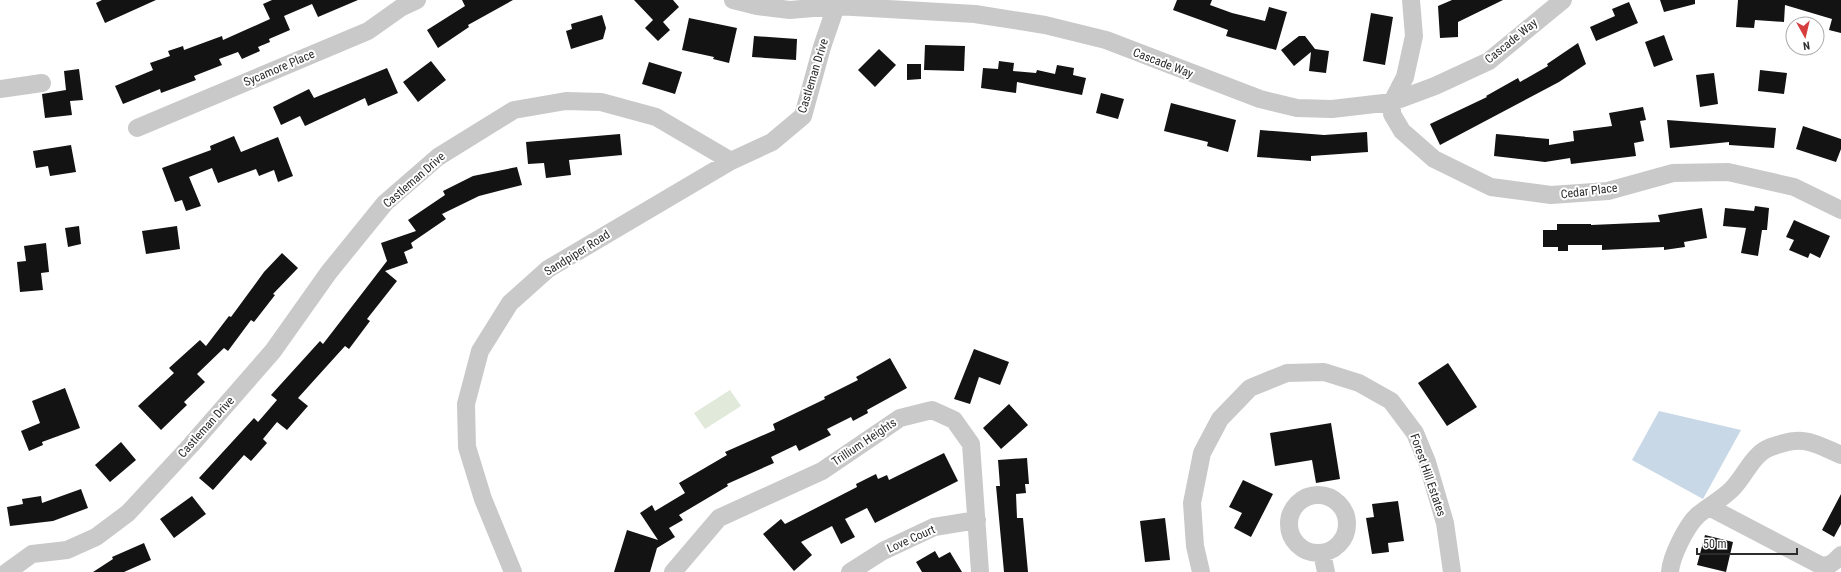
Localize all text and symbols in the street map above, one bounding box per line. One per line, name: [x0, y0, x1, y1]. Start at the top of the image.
street label: Cascade Way: [1482, 16, 1540, 66]
north arrow: [1785, 16, 1825, 56]
street label: Castleman Drive: [795, 37, 831, 115]
text: N: [1802, 39, 1811, 52]
street label: Cascade Way: [1131, 45, 1195, 81]
street label: Sycamore Place: [241, 47, 317, 89]
street label: Castleman Drive: [380, 149, 448, 211]
street label: Cedar Place: [1560, 181, 1618, 201]
street label: Sandpiper Road: [542, 227, 612, 279]
street label: Castleman Drive: [175, 393, 237, 460]
street label: Trillium Heights: [829, 415, 899, 469]
street label: Forest Hill Estates: [1407, 432, 1449, 518]
street label: Love Court: [885, 522, 938, 556]
scale bar: [1697, 530, 1797, 556]
text: 50 m: [1703, 537, 1727, 551]

